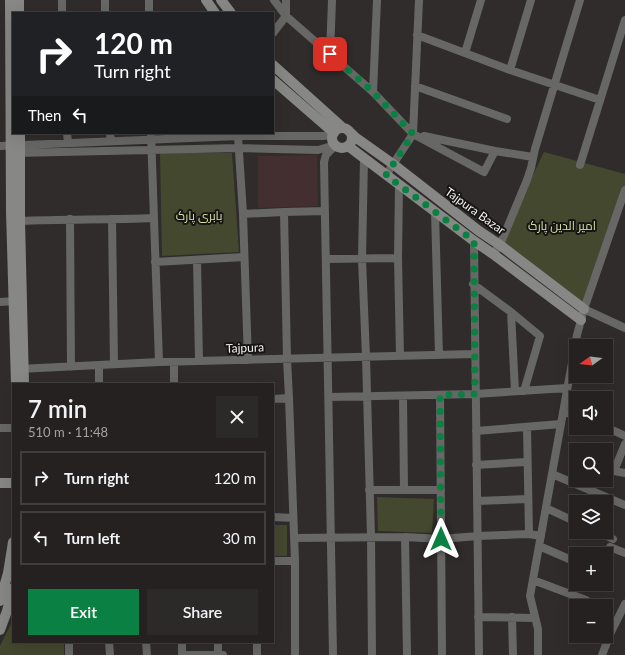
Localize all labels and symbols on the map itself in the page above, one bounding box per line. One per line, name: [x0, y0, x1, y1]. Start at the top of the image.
pin: [313, 37, 347, 71]
street label: Tajpura Bazar: [442, 184, 509, 238]
park label: بابری پارک: [176, 208, 222, 225]
park label: امیر الدین پارک: [528, 218, 596, 235]
street label: Tajpura: [226, 339, 264, 356]
north arrow: [569, 339, 613, 383]
position arrow: [420, 518, 462, 560]

